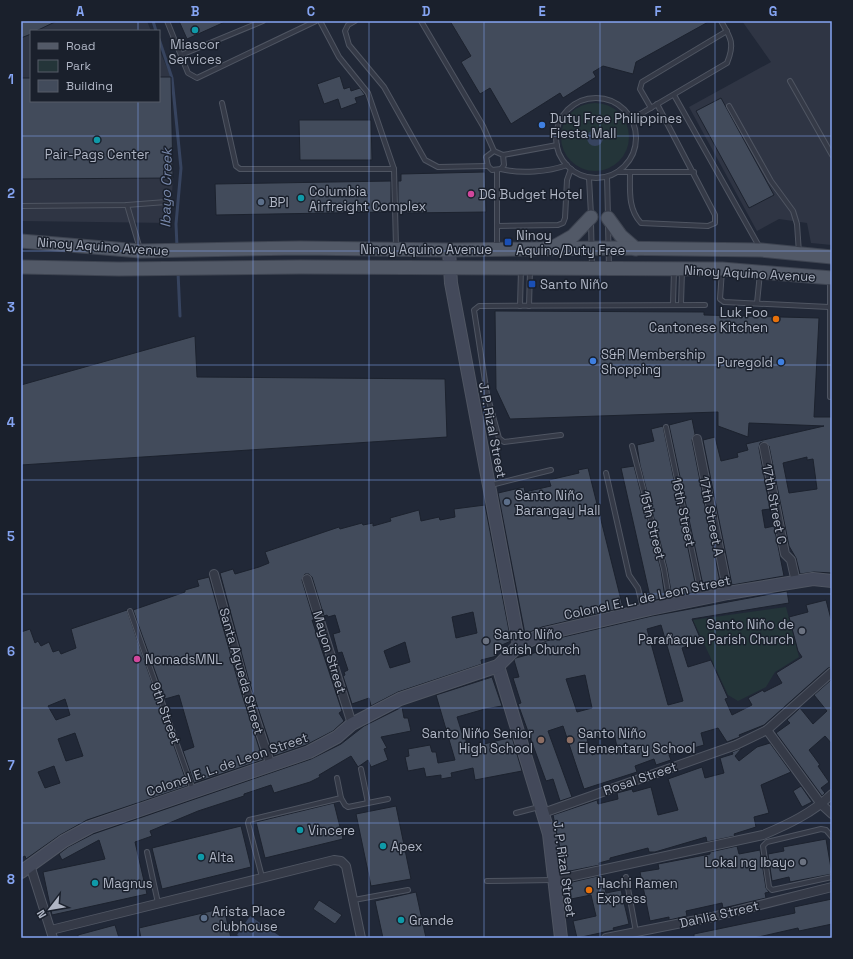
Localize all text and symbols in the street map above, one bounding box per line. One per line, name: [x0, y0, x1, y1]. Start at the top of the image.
text: A: [76, 3, 85, 20]
text: B: [191, 3, 200, 20]
text: C: [307, 3, 315, 20]
text: D: [422, 3, 431, 20]
text: E: [538, 3, 546, 20]
text: F: [655, 3, 662, 20]
text: G: [769, 3, 777, 20]
marker: Miascor Services: [190, 25, 200, 35]
legend: [30, 30, 160, 102]
place label: Miascor Services: [168, 36, 222, 68]
text: Road: [66, 38, 95, 54]
text: Park: [66, 58, 91, 74]
text: 1: [8, 71, 14, 88]
text: Building: [66, 78, 113, 94]
place label: Duty Free Philippines Fiesta Mall: [550, 110, 682, 142]
marker: Duty Free Philippines Fiesta Mall: [537, 120, 547, 130]
marker: Pair-Pags Center: [92, 135, 102, 145]
place label: Pair-Pags Center: [45, 146, 149, 163]
water label: Ibayo Creek: [156, 147, 176, 228]
place label: Columbia Airfreight Complex: [309, 183, 426, 215]
text: 2: [7, 185, 15, 202]
place label: DG Budget Hotel: [479, 186, 583, 203]
marker: DG Budget Hotel: [466, 189, 476, 199]
marker: Columbia Airfreight Complex: [296, 193, 306, 203]
place label: BPI: [269, 194, 289, 211]
marker: BPI: [256, 197, 266, 207]
place label: Ninoy Aquino/Duty Free: [516, 227, 625, 259]
street label: Ninoy Aquino Avenue: [37, 233, 169, 260]
marker: Ninoy Aquino/Duty Free: [503, 237, 513, 247]
street label: Ninoy Aquino Avenue: [360, 241, 492, 258]
street label: Ninoy Aquino Avenue: [684, 262, 816, 285]
place label: Santo Niño: [540, 276, 608, 293]
marker: Santo Niño: [527, 279, 537, 289]
text: 3: [7, 299, 15, 316]
place label: Luk Foo Cantonese Kitchen: [649, 304, 768, 336]
marker: Luk Foo Cantonese Kitchen: [771, 314, 781, 324]
place label: S&R Membership Shopping: [601, 346, 706, 378]
place label: Puregold: [717, 354, 773, 371]
marker: S&R Membership Shopping: [588, 356, 598, 366]
marker: Puregold: [776, 357, 786, 367]
street label: J. P. Rizal Street: [475, 381, 510, 480]
text: 4: [7, 414, 15, 431]
street label: 17th Street C: [758, 462, 791, 546]
street label: 17th Street A: [695, 475, 728, 558]
street label: 16th Street: [668, 476, 699, 548]
place label: Santo Niño Barangay Hall: [515, 487, 601, 519]
street label: 15th Street: [636, 489, 669, 561]
marker: Santo Niño Barangay Hall: [502, 497, 512, 507]
text: 5: [7, 528, 15, 545]
street label: Colonel E. L. de Leon Street: [562, 572, 732, 623]
street label: Santa Agueda Street: [215, 606, 268, 736]
street label: Mayon Street: [309, 609, 350, 696]
place label: Santo Niño de Parañaque Parish Church: [638, 616, 794, 648]
place label: Santo Niño Parish Church: [494, 626, 580, 658]
marker: Santo Niño de Parañaque Parish Church: [797, 626, 807, 636]
marker: Santo Niño Parish Church: [481, 636, 491, 646]
text: 6: [7, 643, 15, 660]
place label: NomadsMNL: [145, 651, 222, 668]
marker: NomadsMNL: [132, 654, 142, 664]
street label: 9th Street: [146, 680, 185, 747]
place label: Santo Niño Senior High School: [422, 725, 533, 757]
place label: Santo Niño Elementary School: [578, 725, 695, 757]
street label: Colonel E. L. de Leon Street: [144, 729, 310, 800]
marker: Santo Niño Senior High School: [536, 735, 546, 745]
marker: Santo Niño Elementary School: [565, 735, 575, 745]
text: 7: [7, 757, 15, 774]
street label: Rosal Street: [601, 758, 679, 799]
street label: J. P. Rizal Street: [549, 820, 580, 919]
place label: Vincere: [308, 822, 355, 839]
marker: Vincere: [295, 825, 305, 835]
place label: Apex: [391, 838, 423, 855]
marker: Apex: [378, 841, 388, 851]
place label: Alta: [209, 849, 234, 866]
marker: Alta: [196, 852, 206, 862]
place label: Lokal ng Ibayo: [705, 854, 795, 871]
marker: Lokal ng Ibayo: [798, 857, 808, 867]
text: 8: [7, 871, 15, 888]
place label: Magnus: [103, 875, 153, 892]
place label: Hachi Ramen Express: [597, 875, 678, 907]
marker: Magnus: [90, 878, 100, 888]
marker: Hachi Ramen Express: [584, 885, 594, 895]
north arrow: [30, 889, 70, 929]
street label: Dahlia Street: [678, 897, 760, 932]
place label: Arista Place clubhouse: [212, 903, 286, 935]
text: N: [34, 907, 49, 921]
place label: Grande: [409, 912, 454, 929]
marker: Arista Place clubhouse: [199, 913, 209, 923]
marker: Grande: [396, 915, 406, 925]

